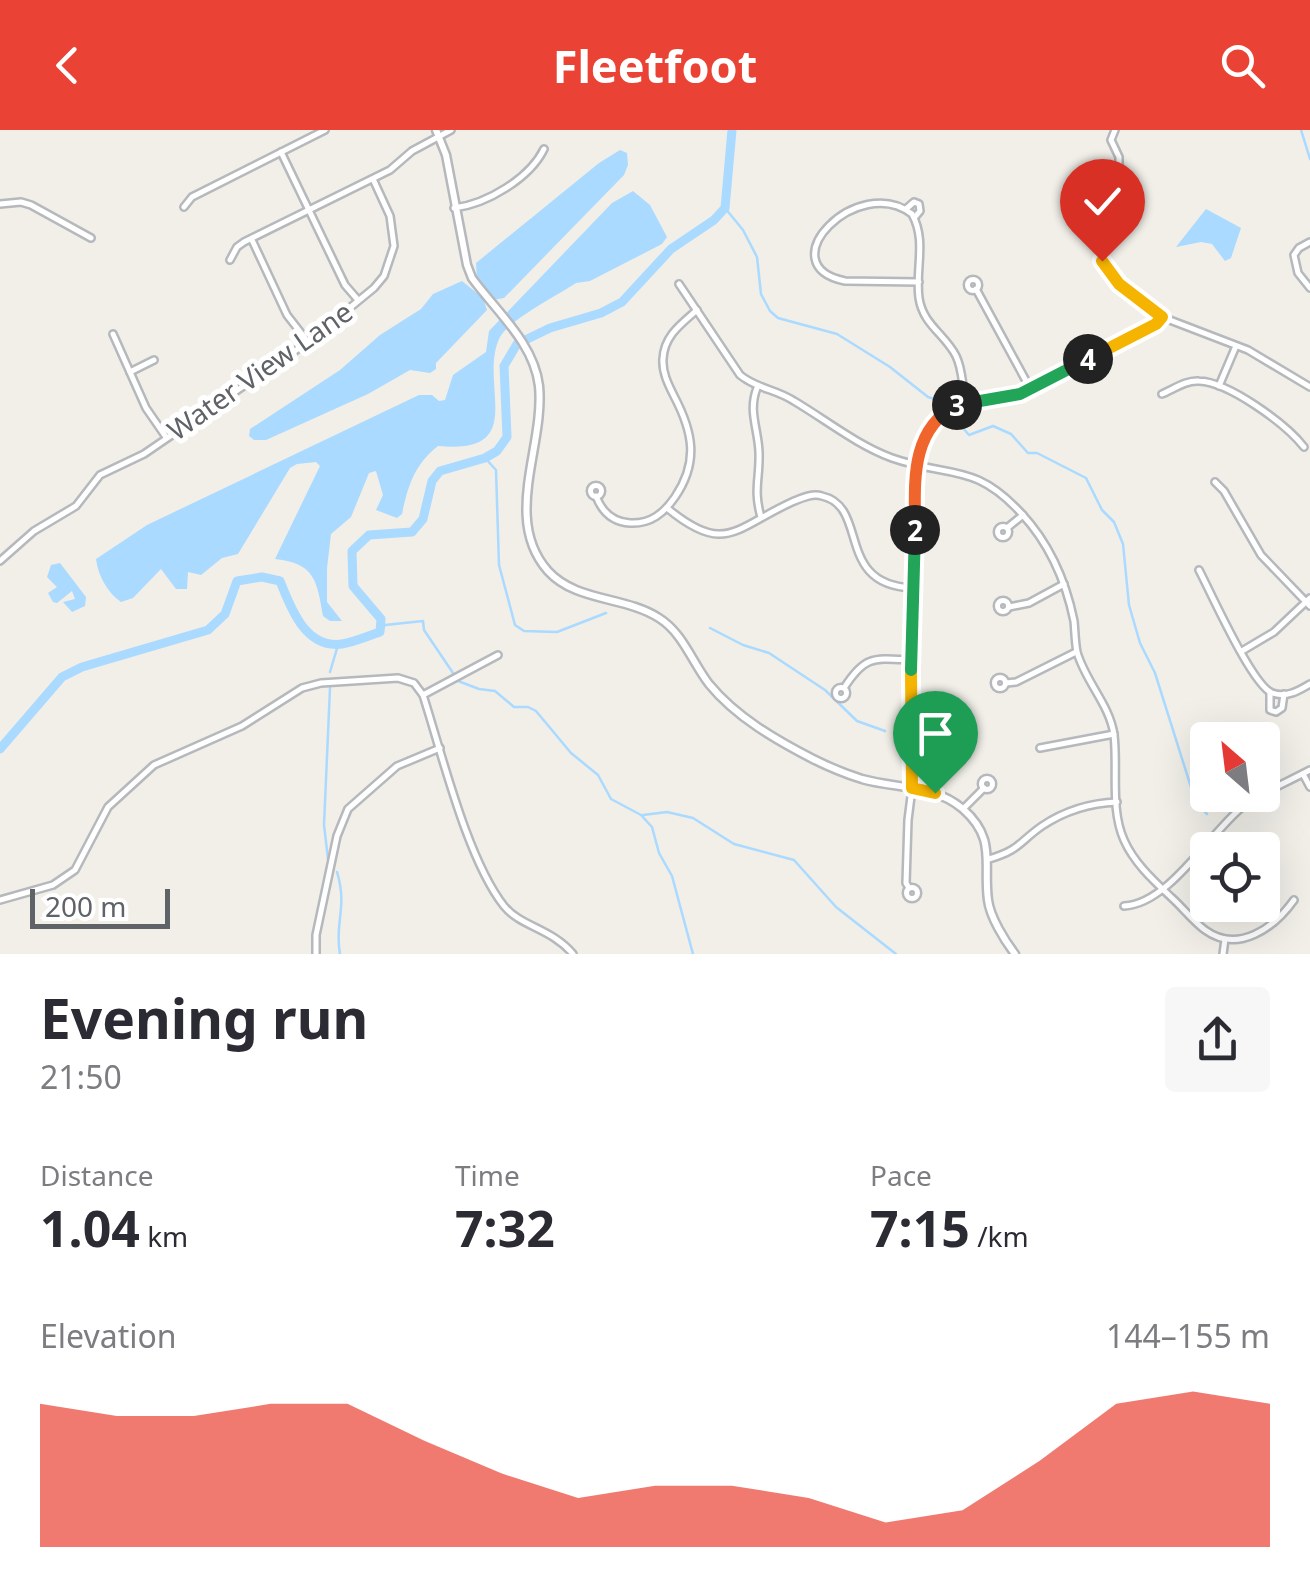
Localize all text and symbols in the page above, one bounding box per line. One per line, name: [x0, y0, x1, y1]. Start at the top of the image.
text: Fleetfoot: [553, 35, 757, 96]
icon: back: [40, 38, 95, 93]
icon: search: [1215, 38, 1270, 93]
pin: [1060, 159, 1145, 262]
icon: check: [1075, 174, 1130, 229]
street label: Water View Lane: [159, 292, 360, 448]
pin: 4: [1063, 334, 1113, 384]
text: 4: [1080, 340, 1096, 378]
pin: 3: [932, 380, 982, 430]
text: 3: [949, 386, 965, 424]
pin: 2: [890, 505, 940, 555]
text: 2: [907, 511, 923, 549]
pin: [893, 691, 978, 794]
icon: arrive: [908, 706, 963, 761]
north arrow: [1190, 722, 1280, 812]
map controls: [1190, 722, 1280, 922]
button: locate: [1190, 832, 1280, 922]
scale bar: [30, 884, 170, 928]
text: 200 m: [45, 887, 127, 925]
text: Evening run: [40, 980, 368, 1055]
button: share: [1165, 987, 1270, 1092]
text: 21:50: [40, 1055, 122, 1098]
text: Distance: [40, 1156, 153, 1194]
text: Time: [455, 1156, 520, 1194]
text: Pace: [870, 1156, 932, 1194]
text: 1.04: [40, 1194, 140, 1262]
text: 7:32: [455, 1194, 555, 1262]
text: 7:15: [870, 1194, 970, 1262]
text: km: [140, 1217, 188, 1255]
text: /km: [970, 1217, 1029, 1255]
text: Elevation: [40, 1314, 177, 1357]
text: 144–155 m: [1106, 1314, 1270, 1357]

